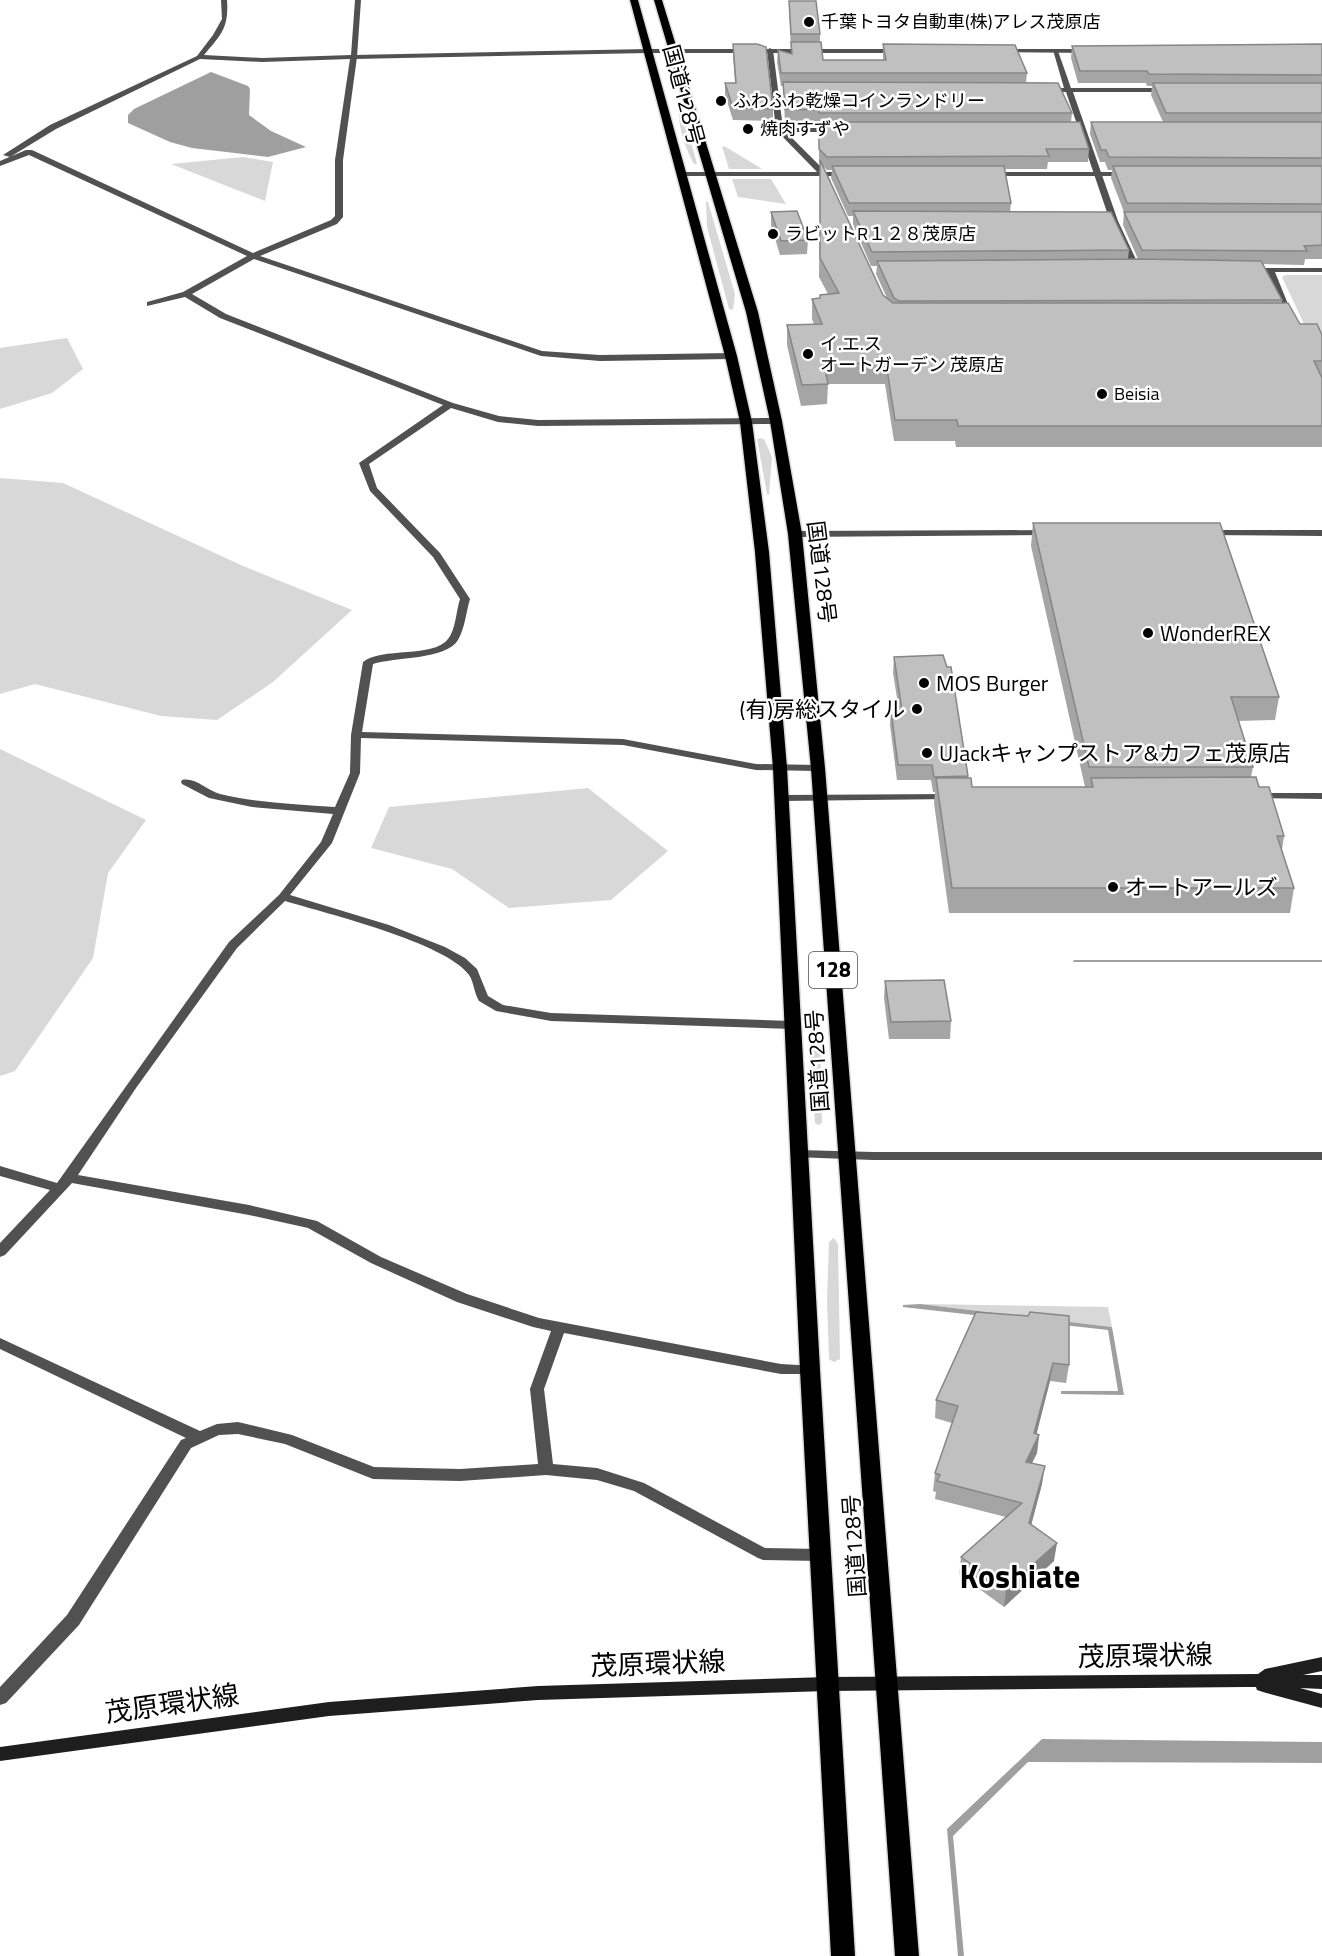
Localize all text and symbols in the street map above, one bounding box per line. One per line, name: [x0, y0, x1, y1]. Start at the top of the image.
place label: 千葉トヨタ自動車(株)アレス茂原店: [821, 8, 1101, 35]
marker: 千葉トヨタ自動車(株)アレス茂原店: [802, 15, 816, 29]
street label: 国道128号: [654, 41, 714, 149]
place label: ふわふわ乾燥コインランドリー: [733, 87, 985, 114]
marker: ふわふわ乾燥コインランドリー: [714, 94, 728, 108]
place label: 焼肉すずや: [760, 115, 850, 142]
marker: 焼肉すずや: [741, 122, 755, 136]
place label: ラビットR１２８茂原店: [785, 220, 976, 247]
marker: ラビットR１２８茂原店: [766, 227, 780, 241]
place label: イ.エ.ス オートガーデン 茂原店: [820, 330, 1004, 378]
marker: イ.エ.ス オートガーデン 茂原店: [801, 347, 815, 361]
place label: Beisia: [1114, 380, 1159, 407]
marker: Beisia: [1095, 387, 1109, 401]
street label: 国道128号: [799, 519, 845, 625]
place label: WonderREX: [1160, 616, 1271, 650]
marker: WonderREX: [1141, 626, 1155, 640]
place label: MOS Burger: [936, 666, 1049, 700]
marker: MOS Burger: [917, 676, 931, 690]
place label: (有)房総スタイル: [739, 692, 905, 726]
marker: (有)房総スタイル: [910, 702, 924, 716]
place label: UJackキャンプストア&カフェ茂原店: [939, 736, 1291, 770]
marker: UJackキャンプストア&カフェ茂原店: [920, 746, 934, 760]
place label: オートアールズ: [1125, 870, 1278, 904]
marker: オートアールズ: [1106, 880, 1120, 894]
road number: 128: [809, 952, 857, 988]
street label: 国道128号: [796, 1008, 838, 1114]
street label: 国道128号: [833, 1493, 875, 1599]
district label: Koshiate: [960, 1552, 1080, 1600]
street label: 茂原環状線: [1077, 1633, 1213, 1676]
street label: 茂原環状線: [590, 1640, 726, 1685]
street label: 茂原環状線: [102, 1673, 241, 1732]

